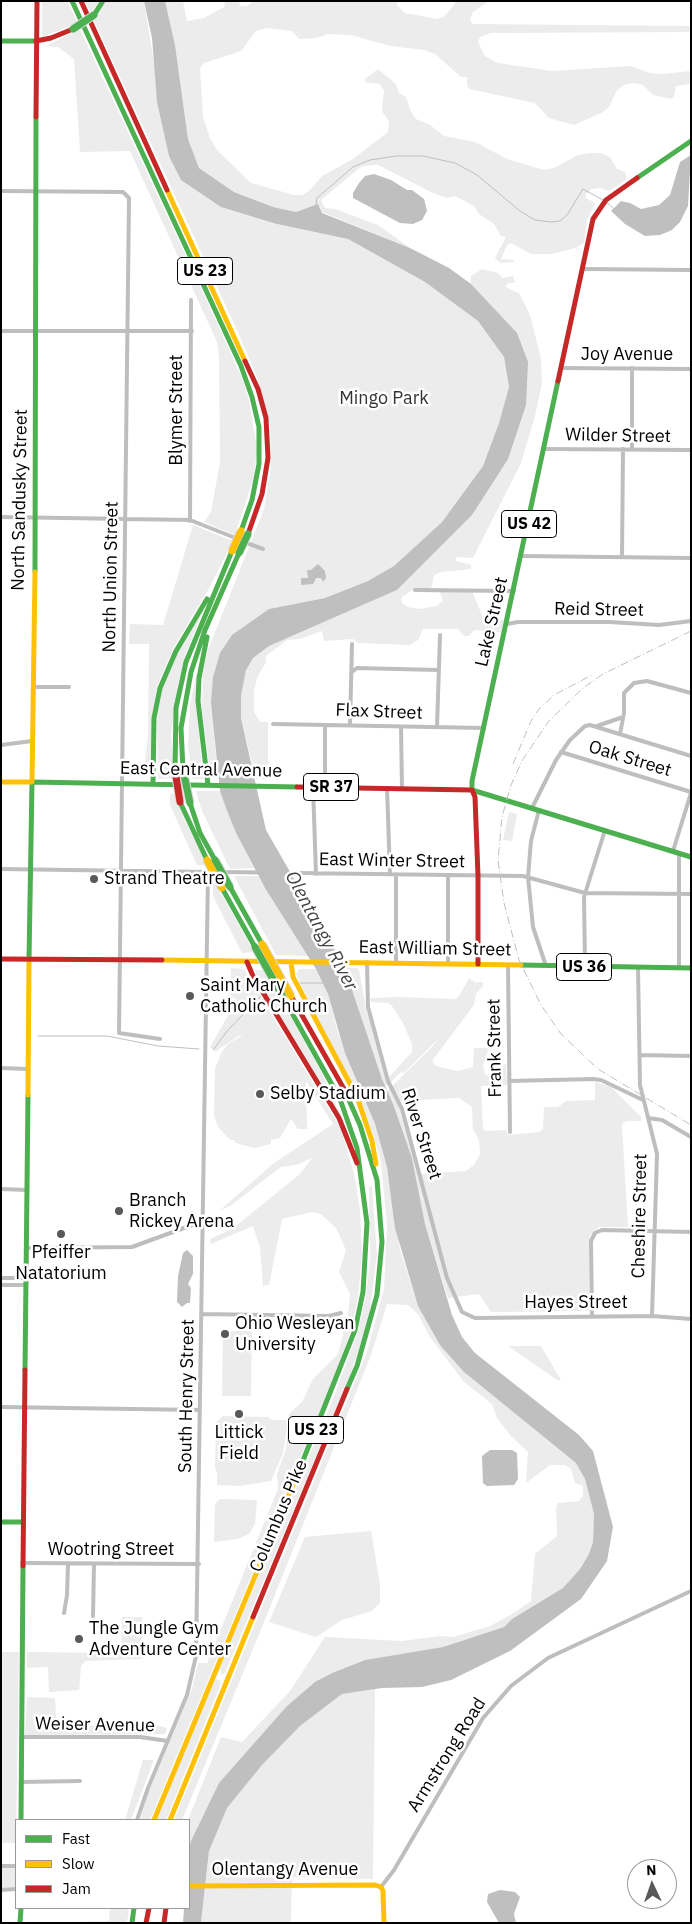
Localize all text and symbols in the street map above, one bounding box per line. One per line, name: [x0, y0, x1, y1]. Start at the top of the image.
road number: US 23: [178, 258, 232, 284]
street label: Joy Avenue: [581, 344, 673, 366]
street label: Blymer Street: [166, 354, 188, 466]
park label: Mingo Park: [339, 388, 429, 410]
street label: North Sandusky Street: [8, 409, 32, 591]
street label: Wilder Street: [565, 424, 671, 448]
street label: North Union Street: [99, 501, 123, 653]
road number: US 42: [502, 510, 556, 538]
street label: Lake Street: [471, 575, 513, 669]
street label: Reid Street: [554, 598, 644, 622]
street label: Flax Street: [335, 700, 423, 724]
street label: Oak Street: [586, 736, 674, 782]
street label: East Central Avenue: [120, 758, 282, 782]
road number: SR 37: [304, 774, 358, 800]
street label: East Winter Street: [319, 849, 465, 873]
water label: Olentangy River: [280, 867, 362, 995]
place label: Strand Theatre: [104, 868, 225, 890]
marker: Strand Theatre: [88, 873, 100, 885]
street label: East William Street: [358, 937, 512, 961]
road number: US 36: [556, 954, 612, 980]
place label: Saint Mary Catholic Church: [200, 975, 328, 1018]
marker: Saint Mary Catholic Church: [184, 990, 196, 1002]
street label: Frank Street: [483, 998, 507, 1098]
place label: Selby Stadium: [270, 1083, 386, 1105]
street label: River Street: [396, 1086, 446, 1182]
marker: Selby Stadium: [254, 1088, 266, 1100]
street label: Cheshire Street: [628, 1153, 652, 1279]
place label: Branch Rickey Arena: [129, 1190, 234, 1232]
marker: Branch Rickey Arena: [113, 1205, 125, 1217]
marker: Pfeiffer Natatorium: [55, 1228, 67, 1240]
place label: Pfeiffer Natatorium: [15, 1242, 107, 1284]
street label: Hayes Street: [524, 1292, 628, 1314]
place label: Ohio Wesleyan University: [235, 1313, 354, 1356]
street label: South Henry Street: [175, 1319, 199, 1473]
marker: Ohio Wesleyan University: [219, 1328, 231, 1340]
marker: Littick Field: [233, 1408, 245, 1420]
road number: US 23: [288, 1416, 344, 1444]
place label: Littick Field: [214, 1422, 264, 1465]
street label: Columbus Pike: [246, 1456, 312, 1576]
street label: Wootring Street: [48, 1539, 174, 1561]
place label: The Jungle Gym Adventure Center: [89, 1618, 231, 1660]
marker: The Jungle Gym Adventure Center: [73, 1633, 85, 1645]
street label: Armstrong Road: [403, 1694, 491, 1816]
street label: Weiser Avenue: [35, 1713, 155, 1737]
legend: [15, 1819, 190, 1909]
text: Fast: [62, 1829, 90, 1848]
text: Slow: [62, 1854, 95, 1873]
street label: Olentangy Avenue: [212, 1859, 358, 1881]
north arrow: [627, 1859, 677, 1909]
text: N: [646, 1861, 657, 1879]
text: Jam: [62, 1879, 91, 1898]

